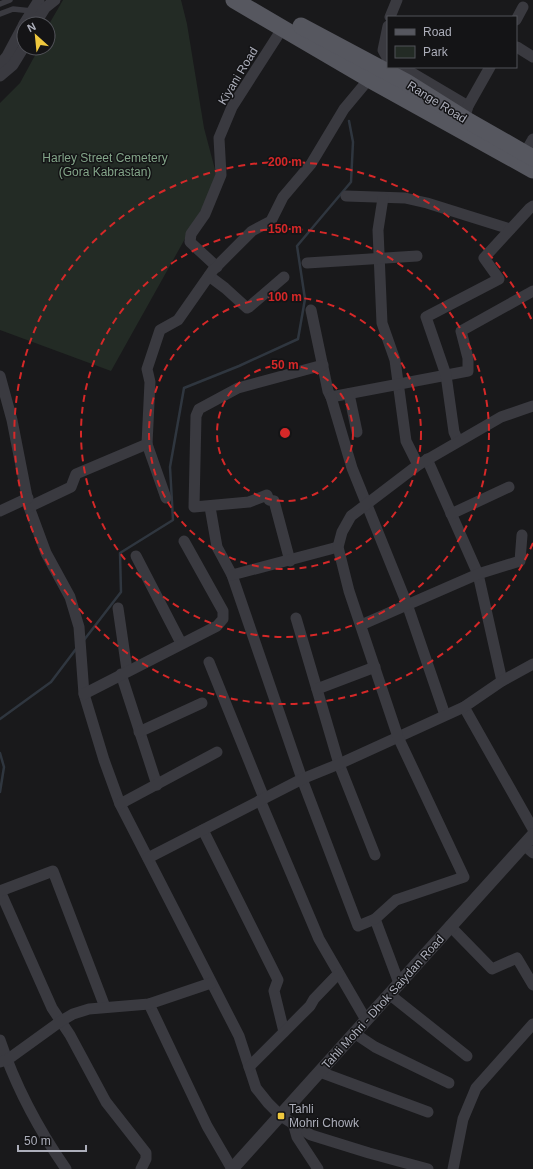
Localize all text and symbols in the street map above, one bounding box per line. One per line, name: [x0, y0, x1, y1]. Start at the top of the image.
north arrow: [16, 16, 56, 56]
legend: [387, 16, 517, 68]
text: N: [25, 20, 38, 34]
text: Road: [423, 25, 452, 39]
street label: Kiyani Road: [215, 45, 261, 107]
text: Park: [423, 45, 449, 59]
street label: Range Road: [405, 78, 469, 126]
park label: Harley Street Cemetery (Gora Kabrastan): [42, 151, 168, 179]
text: 200 m: [268, 155, 302, 169]
text: 150 m: [268, 222, 302, 236]
text: 100 m: [268, 290, 302, 304]
text: 50 m: [271, 358, 299, 372]
centre of rings: [278, 426, 292, 440]
street label: Tahli Mohri - Dhok Saiydan Road: [319, 932, 447, 1072]
place label: Tahli Mohri Chowk: [289, 1102, 360, 1130]
marker: Tahli Mohri Chowk: [276, 1111, 286, 1121]
scale bar: [18, 1127, 86, 1153]
text: 50 m: [24, 1134, 51, 1148]

